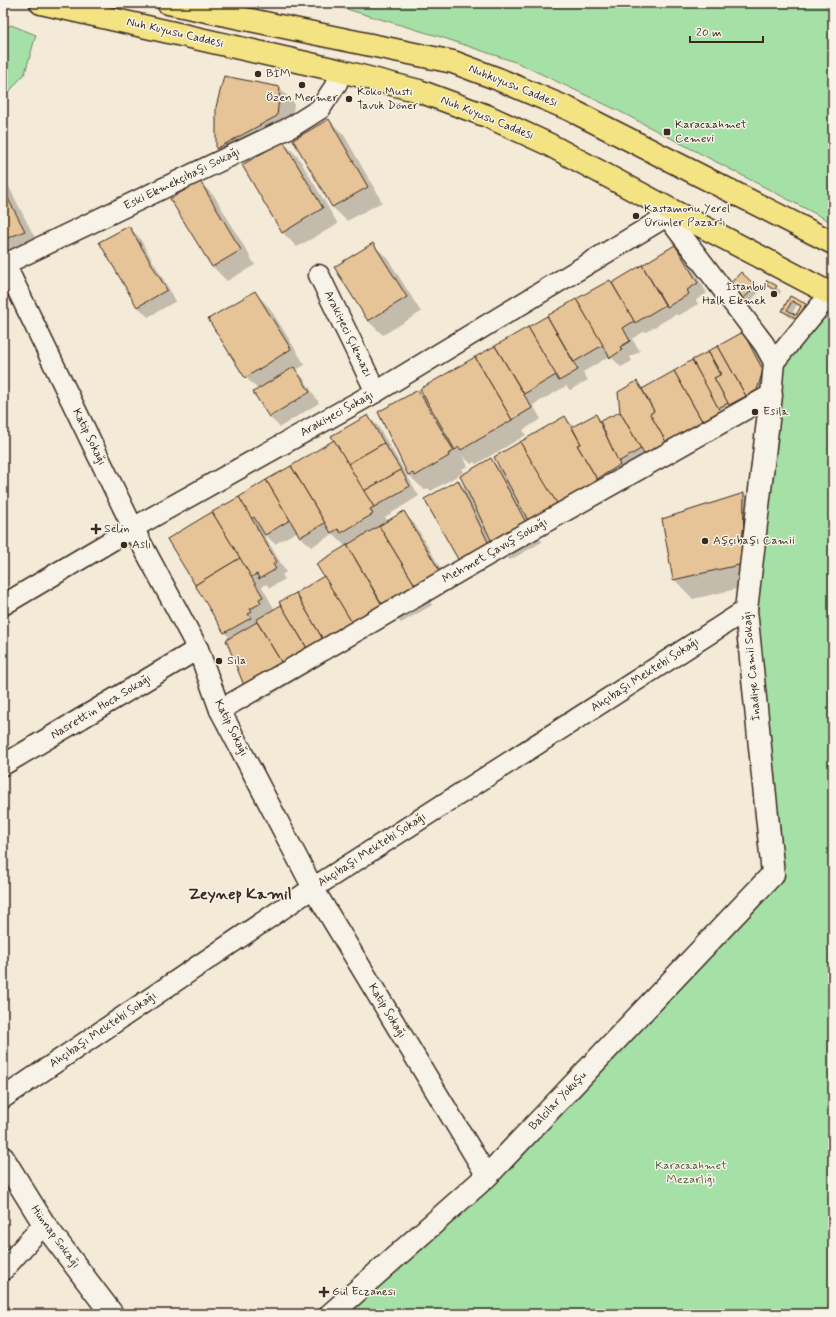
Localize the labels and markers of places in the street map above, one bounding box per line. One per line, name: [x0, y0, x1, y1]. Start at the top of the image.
place label: BİM: [266, 66, 290, 82]
marker: BİM: [253, 69, 263, 79]
marker: Özen Mermer: [297, 80, 307, 90]
place label: Koko Musti Tavuk Döner: [357, 84, 418, 114]
place label: Özen Mermer: [266, 90, 338, 106]
marker: Koko Musti Tavuk Döner: [344, 94, 354, 104]
place label: Karacaahmet Cemevi: [675, 117, 747, 147]
marker: Karacaahmet Cemevi: [662, 127, 672, 137]
place label: Kastamonu Yerel Ürünler Pazar’ı: [644, 201, 730, 231]
marker: Kastamonu Yerel Ürünler Pazar’ı: [631, 211, 641, 221]
place label: İstanbul Halk Ekmek: [702, 279, 766, 309]
marker: İstanbul Halk Ekmek: [769, 289, 779, 299]
place label: Esila: [763, 404, 789, 420]
marker: Esila: [750, 407, 760, 417]
place label: Selin: [104, 521, 130, 537]
marker: Selin: [91, 524, 101, 534]
place label: Aşçıbaşı Camii: [713, 533, 795, 549]
marker: Aşçıbaşı Camii: [700, 536, 710, 546]
place label: Aslı: [132, 537, 151, 553]
marker: Aslı: [119, 540, 129, 550]
place label: Sıla: [227, 653, 246, 669]
marker: Sıla: [214, 656, 224, 666]
place label: Gül Eczanesi: [332, 1284, 396, 1300]
marker: Gül Eczanesi: [319, 1287, 329, 1297]

